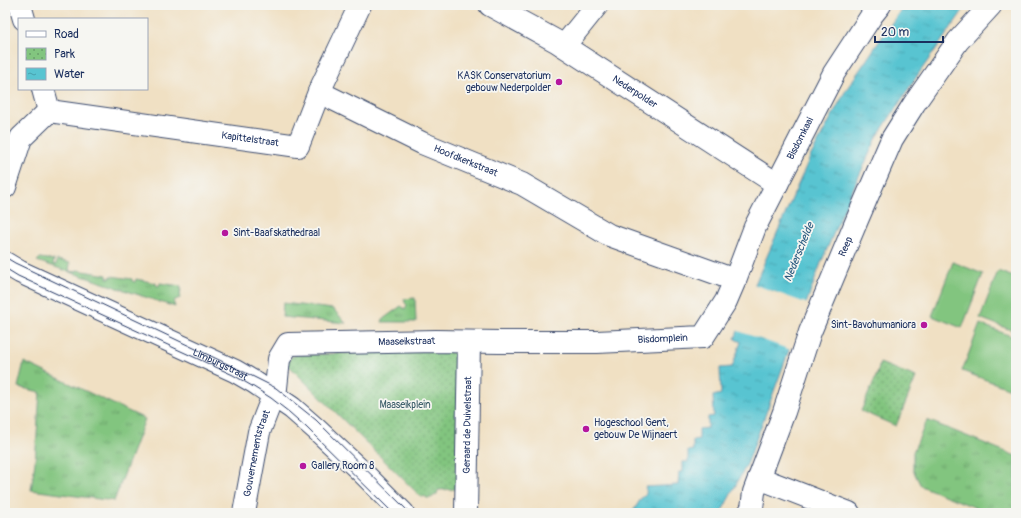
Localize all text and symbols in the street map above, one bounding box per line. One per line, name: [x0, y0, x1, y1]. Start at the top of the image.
legend: [18, 18, 148, 90]
scale bar: [875, 18, 943, 44]
text: 20 m: [881, 25, 910, 40]
text: Road: [54, 27, 79, 42]
text: Park: [54, 47, 75, 62]
text: Water: [54, 67, 85, 82]
place label: KASK Conservatorium gebouw Nederpolder: [457, 70, 551, 94]
street label: Nederpolder: [610, 73, 660, 111]
marker: KASK Conservatorium gebouw Nederpolder: [554, 77, 564, 87]
street label: Bisdomkaai: [785, 115, 816, 162]
street label: Kapittelstraat: [221, 129, 280, 149]
street label: Hoofdkerkstraat: [432, 142, 500, 180]
water label: Nederschelde: [781, 219, 817, 283]
place label: Sint-Baafskathedraal: [233, 227, 320, 239]
marker: Sint-Baafskathedraal: [220, 228, 230, 238]
street label: Reep: [836, 235, 855, 258]
place label: Sint-Bavohumaniora: [831, 319, 916, 331]
marker: Sint-Bavohumaniora: [919, 320, 929, 330]
street label: Bisdomplein: [637, 332, 688, 346]
street label: Maaseikstraat: [378, 335, 436, 348]
street label: Limburgstraat: [191, 346, 251, 384]
street label: Geraard de Duivelstraat: [461, 375, 474, 474]
park label: Maaseikplein: [379, 399, 431, 411]
street label: Gouvernementstraat: [241, 407, 273, 498]
place label: Hogeschool Gent, gebouw De Wijnaert: [594, 417, 678, 441]
marker: Hogeschool Gent, gebouw De Wijnaert: [581, 424, 591, 434]
place label: Gallery Room 8: [311, 460, 374, 472]
marker: Gallery Room 8: [298, 461, 308, 471]

